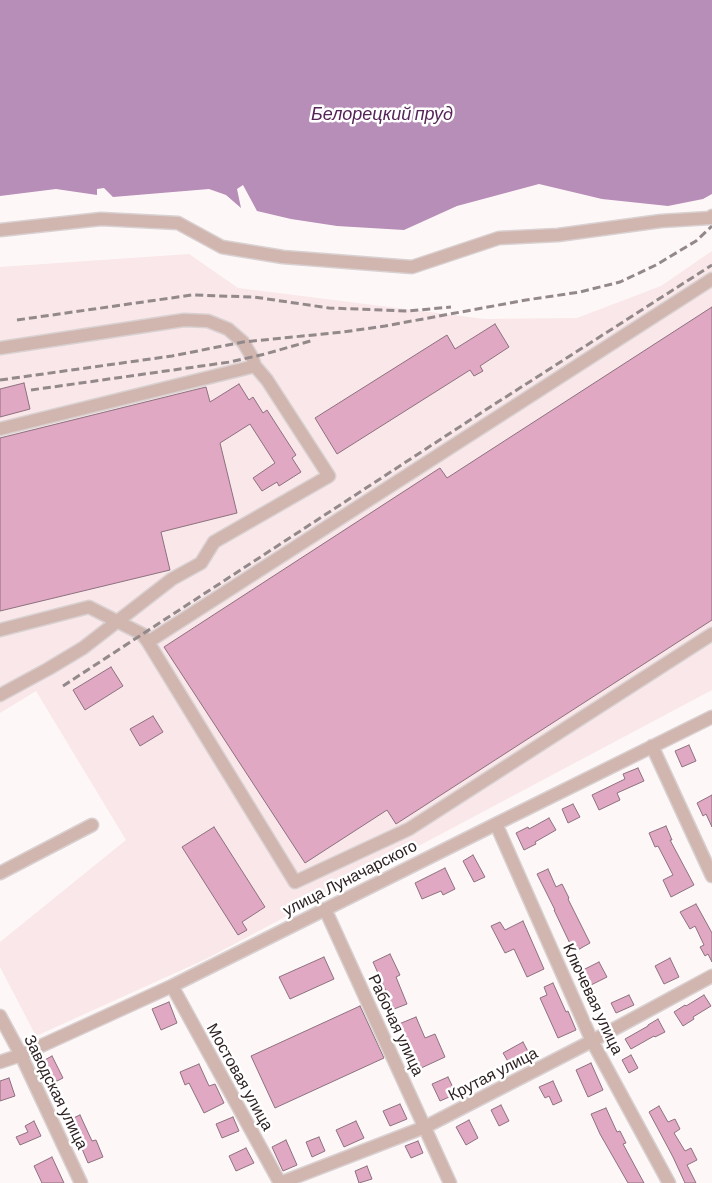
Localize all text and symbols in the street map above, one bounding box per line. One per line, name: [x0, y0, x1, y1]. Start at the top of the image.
water label: Белорецкий пруд: [311, 103, 453, 125]
street label: улица Луначарского: [280, 836, 420, 920]
street label: Ключевая улица: [559, 940, 627, 1058]
street label: Рабочая улица: [364, 971, 428, 1079]
street label: Мостовая улица: [203, 1020, 277, 1134]
street label: Заводская улица: [20, 1032, 92, 1152]
street label: Крутая улица: [445, 1043, 541, 1105]

